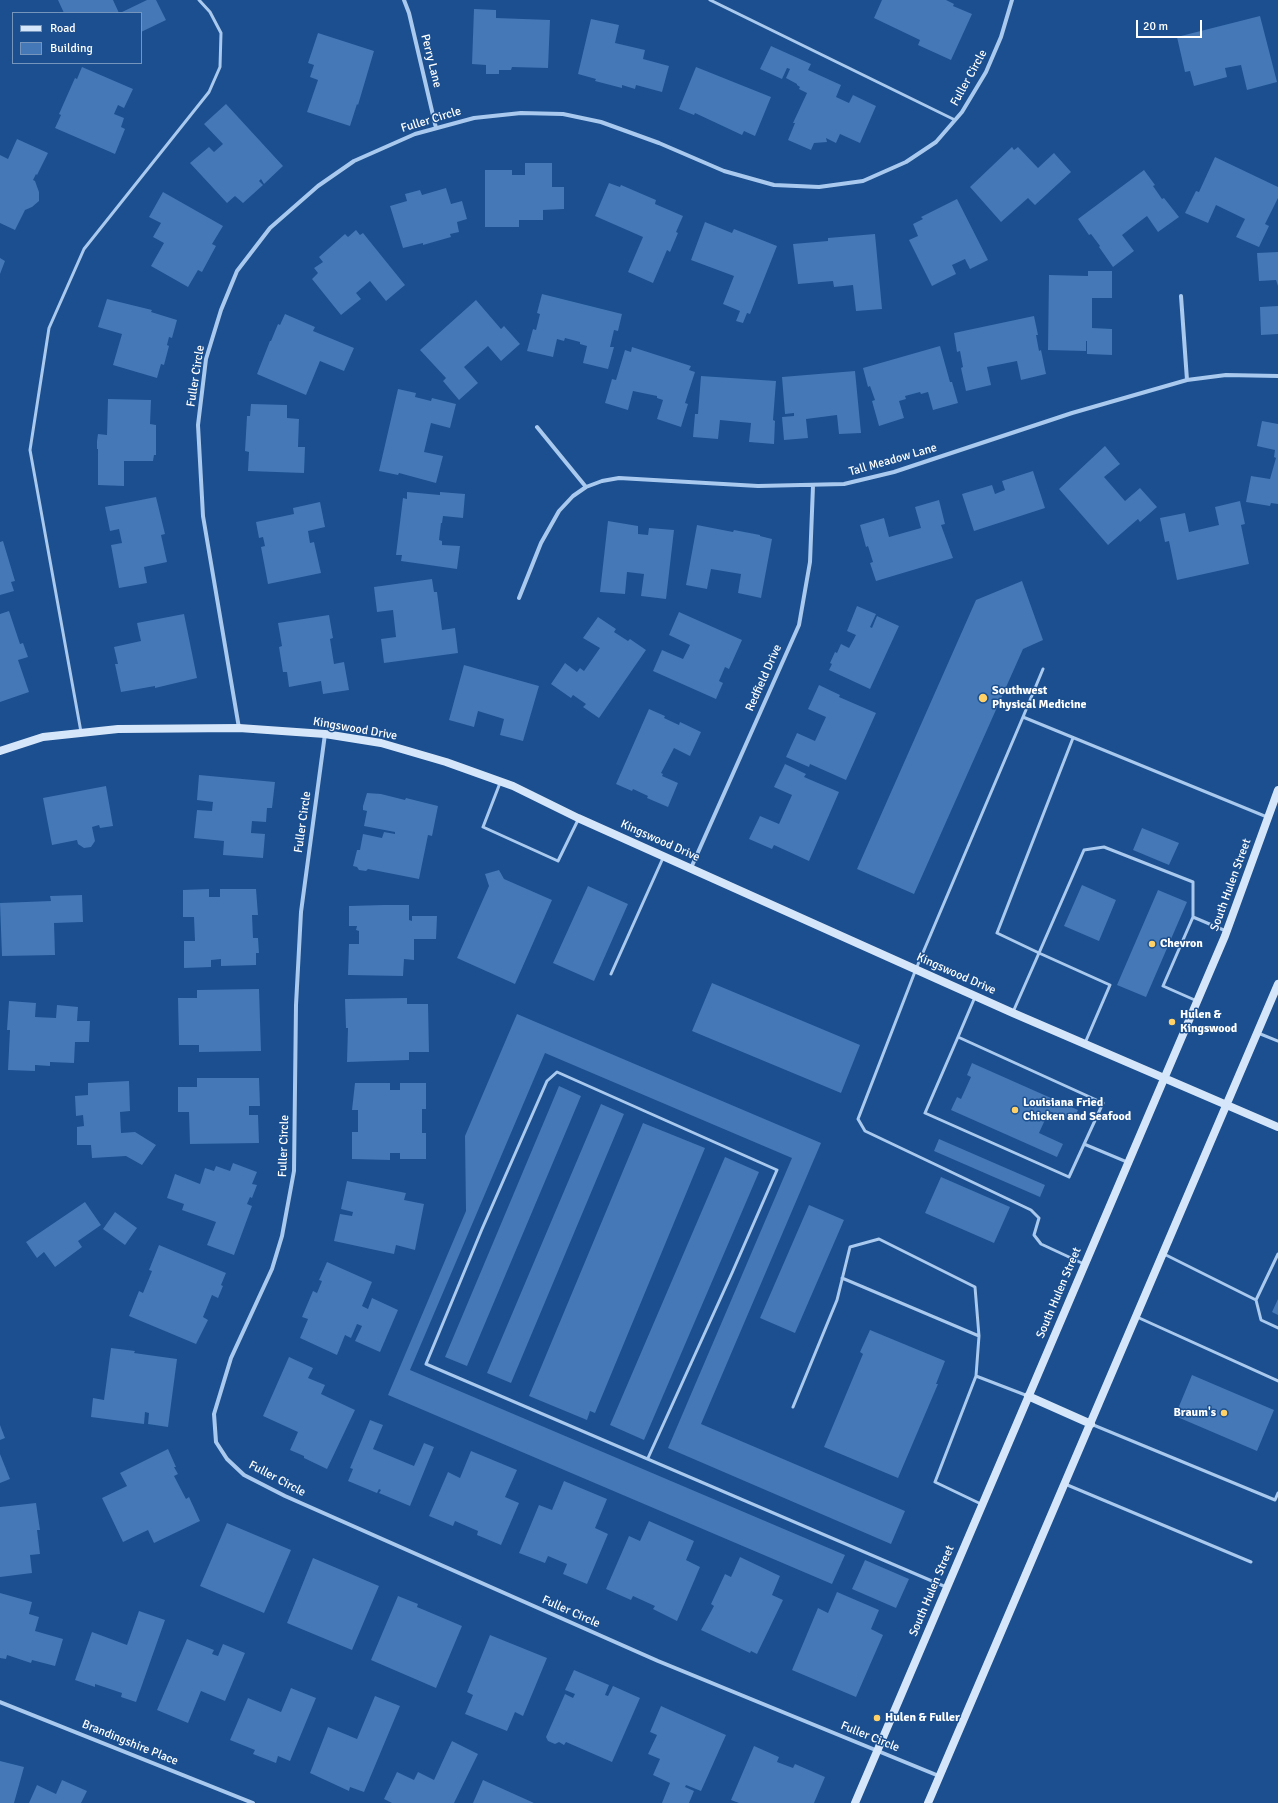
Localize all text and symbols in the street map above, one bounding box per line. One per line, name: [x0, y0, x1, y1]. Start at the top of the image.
legend: [12, 12, 142, 64]
scale bar: [1138, 12, 1204, 38]
text: 20 m: [1143, 19, 1168, 34]
text: Road: [50, 21, 76, 36]
street label: Perry Lane: [417, 33, 445, 89]
text: Building: [50, 41, 93, 56]
street label: Fuller Circle: [948, 47, 990, 109]
street label: Fuller Circle: [399, 104, 463, 136]
street label: Fuller Circle: [184, 344, 208, 408]
street label: Tall Meadow Lane: [847, 441, 939, 479]
street label: Redfield Drive: [743, 642, 785, 714]
place label: Southwest Physical Medicine: [992, 684, 1087, 712]
marker: Southwest Physical Medicine: [977, 692, 989, 704]
street label: Kingswood Drive: [312, 714, 398, 744]
street label: Fuller Circle: [292, 790, 314, 854]
street label: Kingswood Drive: [618, 817, 702, 865]
street label: South Hulen Street: [1208, 837, 1254, 933]
place label: Chevron: [1160, 937, 1203, 951]
marker: Chevron: [1147, 939, 1157, 949]
street label: Kingswood Drive: [914, 950, 998, 998]
place label: Hulen & Kingswood: [1180, 1008, 1237, 1036]
marker: Hulen & Kingswood: [1167, 1017, 1177, 1027]
place label: Louisiana Fried Chicken and Seafood: [1023, 1096, 1131, 1124]
marker: Louisiana Fried Chicken and Seafood: [1010, 1105, 1020, 1115]
street label: Fuller Circle: [276, 1115, 292, 1177]
street label: South Hulen Street: [1033, 1245, 1085, 1341]
place label: Braum's: [1174, 1406, 1216, 1420]
marker: Braum's: [1219, 1408, 1229, 1418]
street label: Fuller Circle: [246, 1458, 308, 1500]
street label: South Hulen Street: [906, 1543, 958, 1639]
street label: Fuller Circle: [540, 1593, 602, 1631]
place label: Hulen & Fuller: [885, 1711, 960, 1725]
marker: Hulen & Fuller: [872, 1713, 882, 1723]
street label: Brandingshire Place: [80, 1717, 180, 1769]
street label: Fuller Circle: [839, 1719, 901, 1755]

